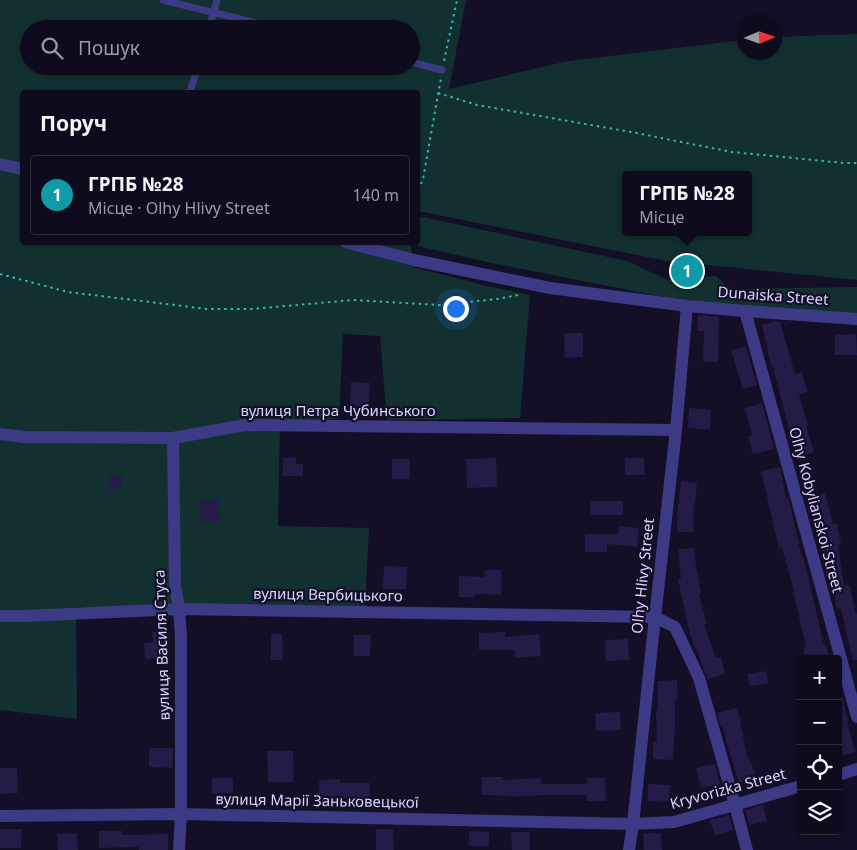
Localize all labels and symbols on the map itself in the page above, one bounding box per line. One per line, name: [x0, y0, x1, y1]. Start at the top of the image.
north arrow: [737, 15, 782, 60]
pin: 1: [671, 252, 703, 290]
street label: Dunaiska Street: [717, 281, 830, 309]
your location: [443, 296, 469, 322]
street label: вулиця Петра Чубинського: [240, 400, 436, 420]
street label: Olhy Kobylianskoi Street: [785, 425, 849, 595]
street label: Olhy Hlivy Street: [626, 516, 658, 635]
street label: вулиця Василя Стуса: [148, 569, 174, 721]
street label: вулиця Вербицького: [253, 583, 403, 605]
street label: Kryvorizka Street: [668, 763, 788, 813]
street label: вулиця Марії Заньковецької: [215, 788, 419, 812]

